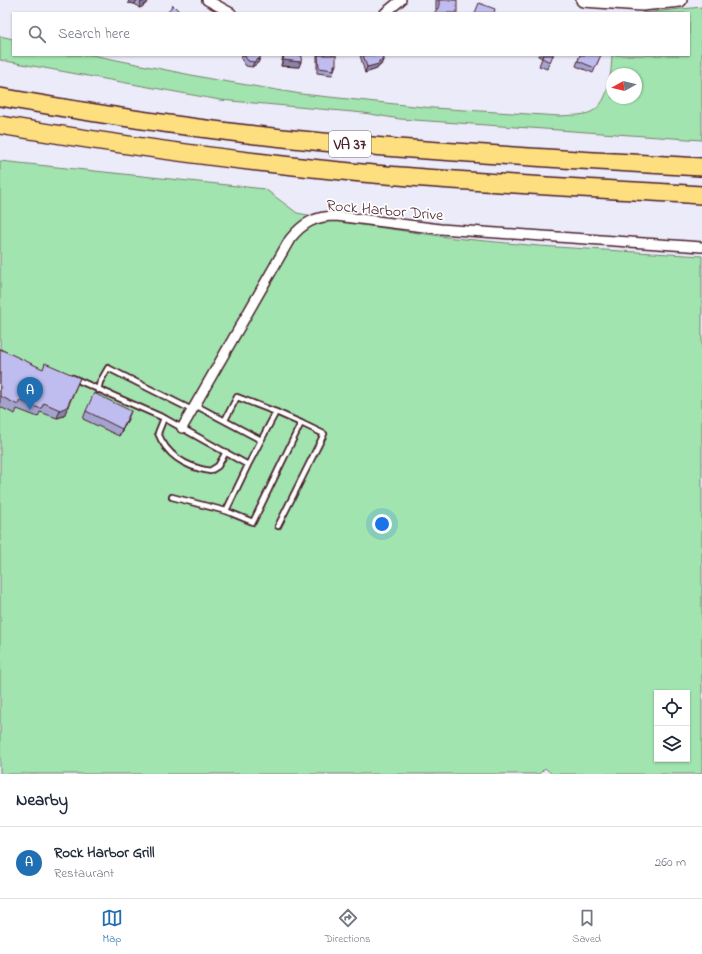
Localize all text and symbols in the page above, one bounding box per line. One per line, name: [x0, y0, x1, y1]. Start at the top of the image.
search box: [12, 12, 690, 56]
icon: search: [26, 23, 48, 45]
text: Search here: [58, 23, 130, 45]
north arrow: [606, 68, 642, 104]
road number: VA 37: [329, 131, 371, 157]
street label: Rock Harbor Drive: [325, 194, 445, 228]
pin: A: [17, 377, 43, 410]
your location: [372, 514, 392, 534]
map controls: [654, 690, 690, 762]
button: locate: [654, 690, 690, 726]
button: layers: [654, 726, 690, 762]
text: Nearby: [16, 788, 68, 813]
text: Rock Harbor Grill: [54, 842, 154, 864]
text: A: [25, 853, 33, 872]
text: 260 m: [655, 853, 686, 872]
text: Restaurant: [54, 864, 114, 883]
tab: Map: [101, 907, 123, 947]
tab: Directions: [325, 907, 370, 947]
tab: Saved: [572, 907, 601, 947]

